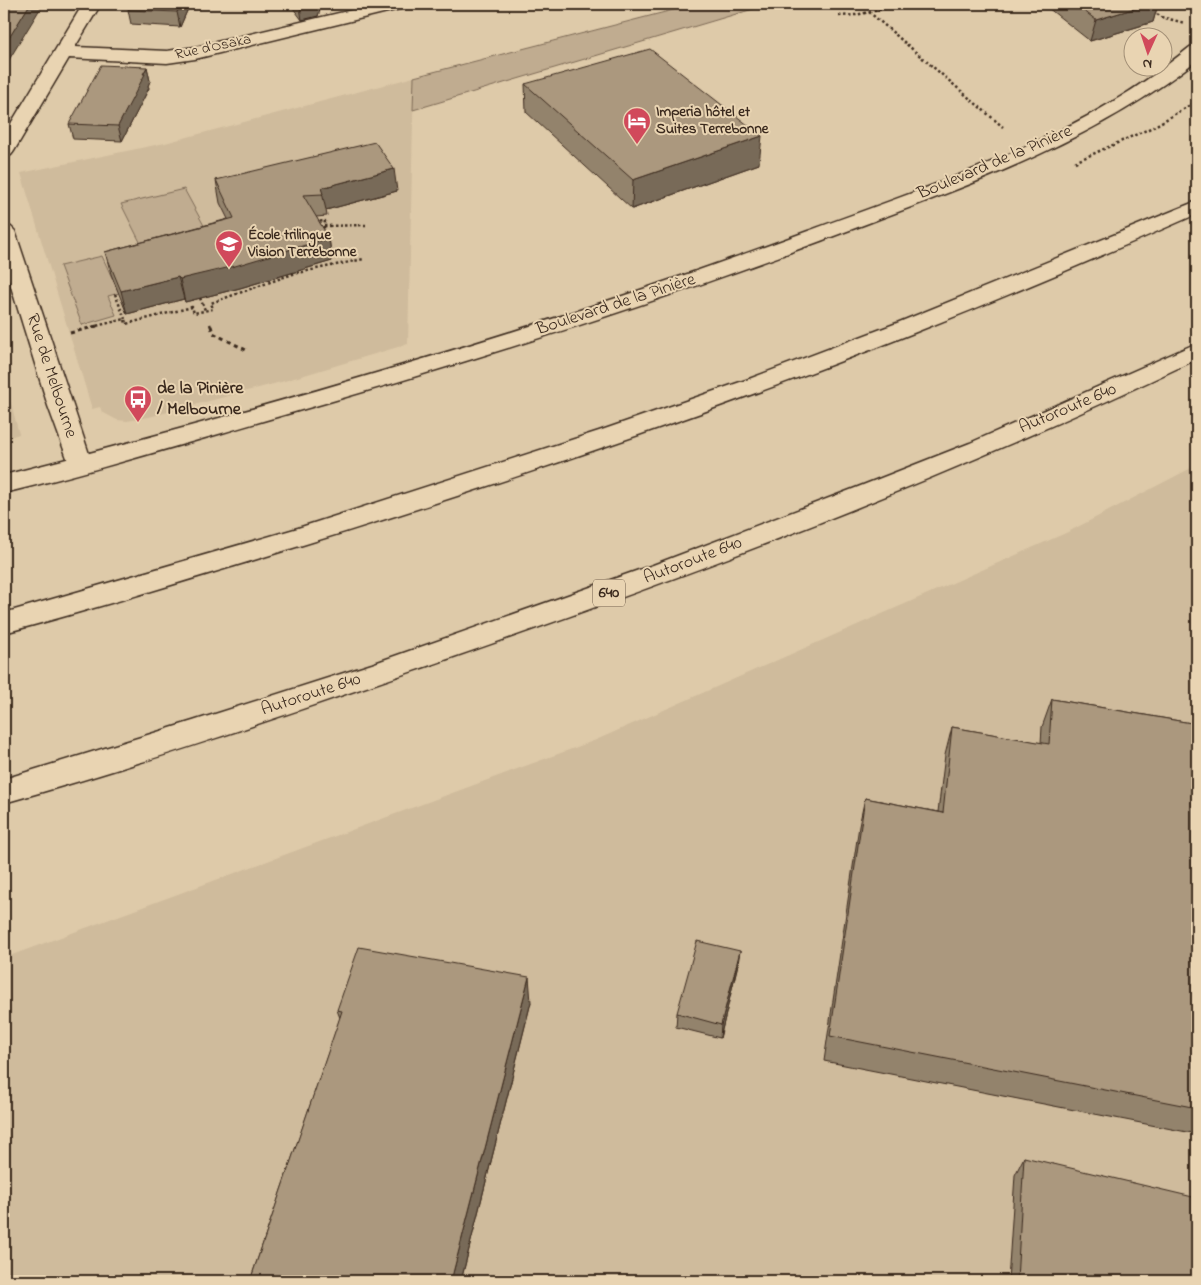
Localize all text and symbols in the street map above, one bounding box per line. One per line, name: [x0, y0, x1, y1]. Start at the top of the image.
street label: Rue d'Osaka: [173, 28, 253, 66]
north arrow: [1124, 28, 1174, 78]
text: N: [1142, 53, 1153, 74]
place label: Imperia hôtel et Suites Terrebonne: [656, 101, 770, 140]
hotel icon: Imperia hôtel et Suites Terrebonne: [622, 106, 652, 145]
street label: Boulevard de la Pinière: [913, 118, 1077, 208]
place label: École trilingue Vision Terrebonne: [247, 224, 358, 263]
school or university icon: École trilingue Vision Terrebonne: [214, 229, 244, 268]
street label: Boulevard de la Pinière: [532, 267, 700, 343]
street label: Rue de Melbourne: [19, 311, 84, 442]
place label: de la Pinière / Melbourne: [156, 376, 244, 423]
street label: Autoroute 640: [1015, 377, 1121, 441]
bus stop icon: de la Pinière / Melbourne: [123, 384, 153, 423]
street label: Autoroute 640: [640, 530, 746, 592]
road number: 640: [593, 580, 625, 606]
street label: Autoroute 640: [258, 667, 365, 723]

